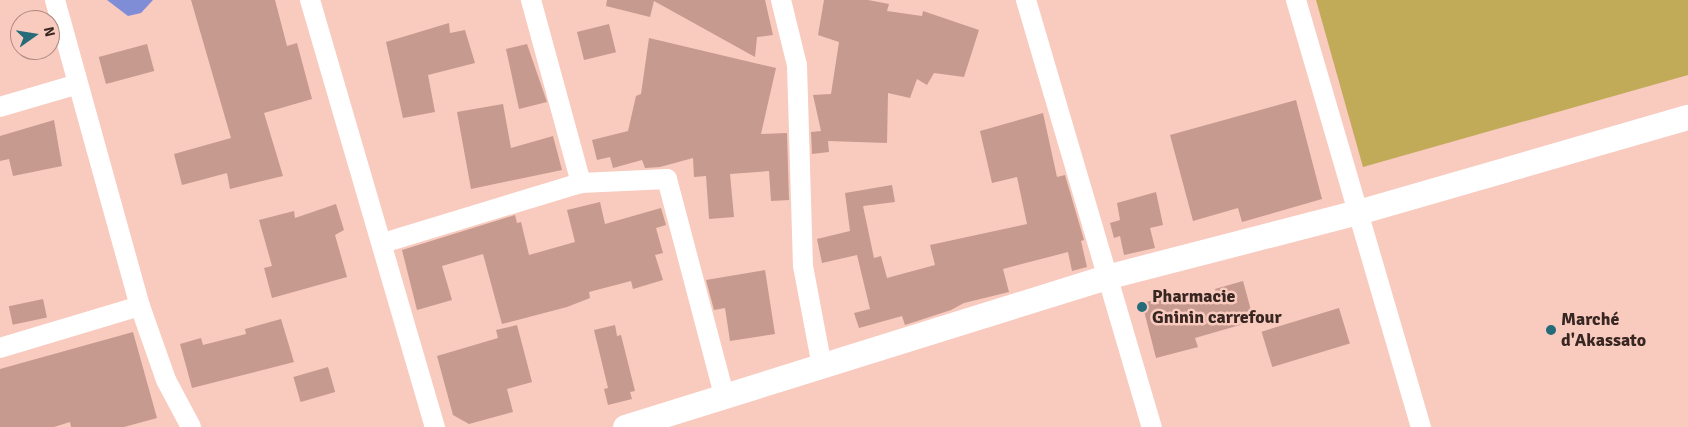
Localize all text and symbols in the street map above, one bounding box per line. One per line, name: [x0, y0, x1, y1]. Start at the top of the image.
north arrow: [10, 10, 60, 60]
text: N: [40, 25, 59, 38]
place label: Pharmacie Gninin carrefour: [1152, 286, 1282, 328]
marker: Pharmacie Gninin carrefour: [1136, 301, 1148, 313]
place label: Marché d'Akassato: [1561, 309, 1646, 352]
marker: Marché d'Akassato: [1545, 324, 1557, 336]

